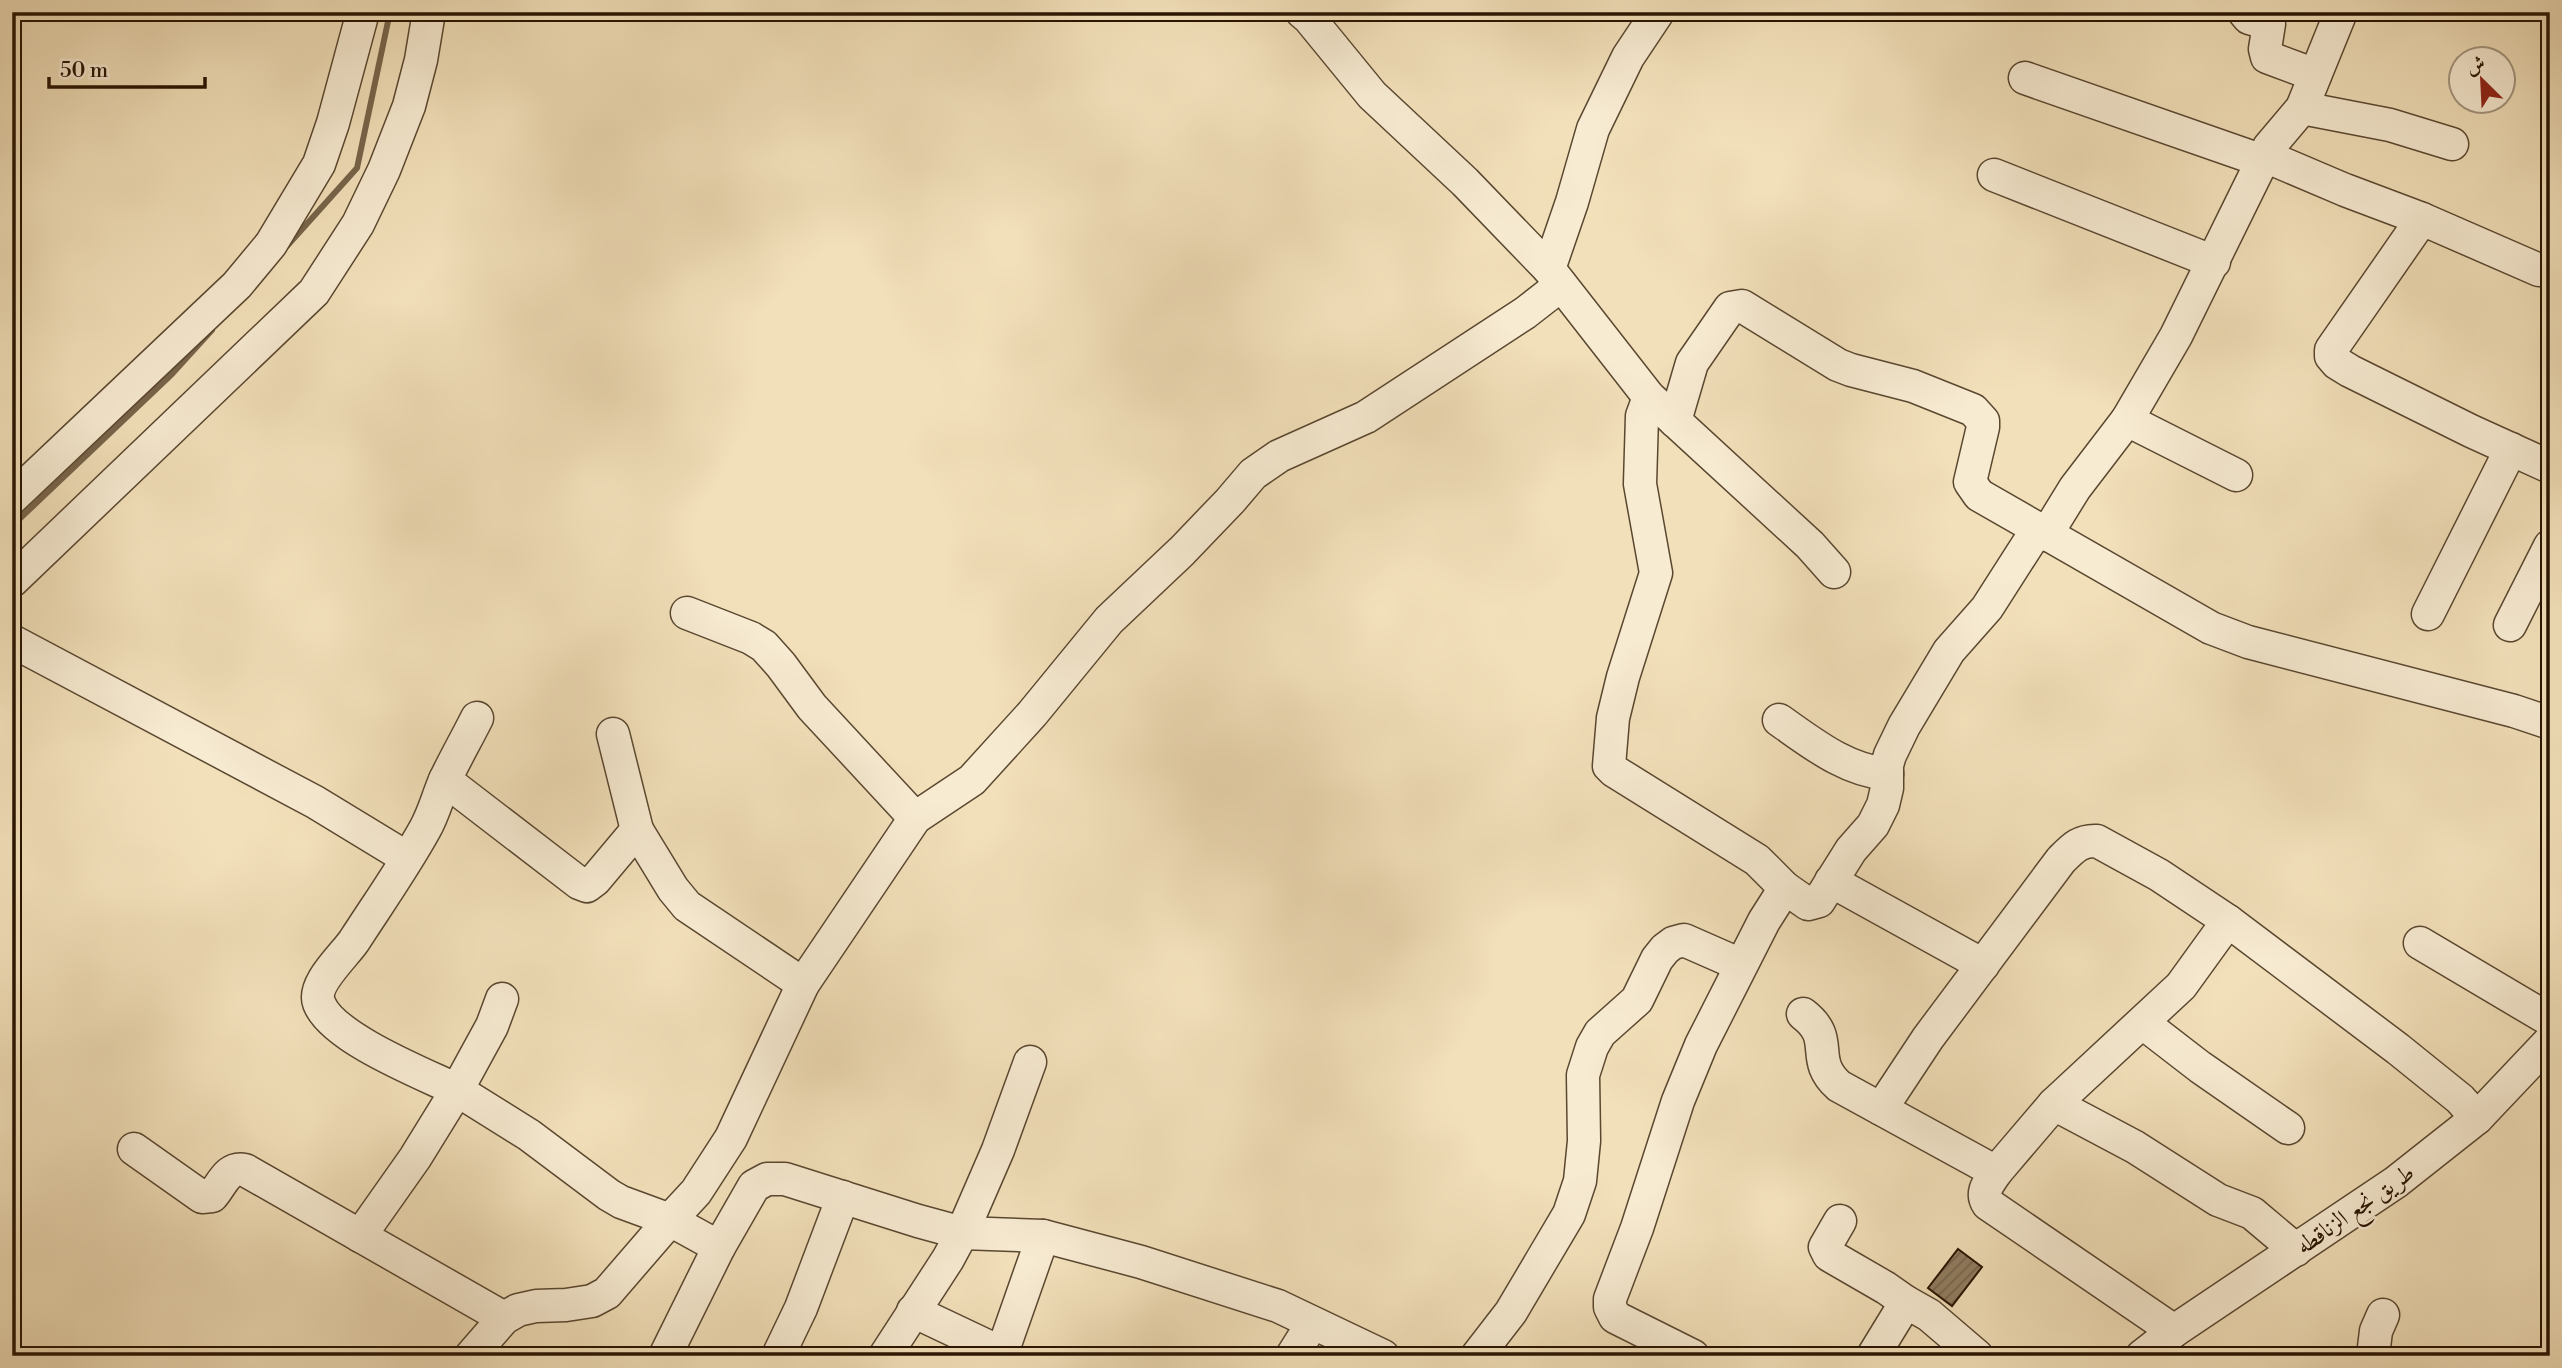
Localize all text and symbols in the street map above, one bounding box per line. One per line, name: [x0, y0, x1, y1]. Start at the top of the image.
scale bar: [49, 46, 205, 90]
north arrow: [2446, 46, 2516, 116]
text: ش: [2462, 51, 2489, 80]
text: 50 m: [60, 58, 108, 84]
street label: طريق نجع الزناقطه: [2290, 1158, 2424, 1267]

